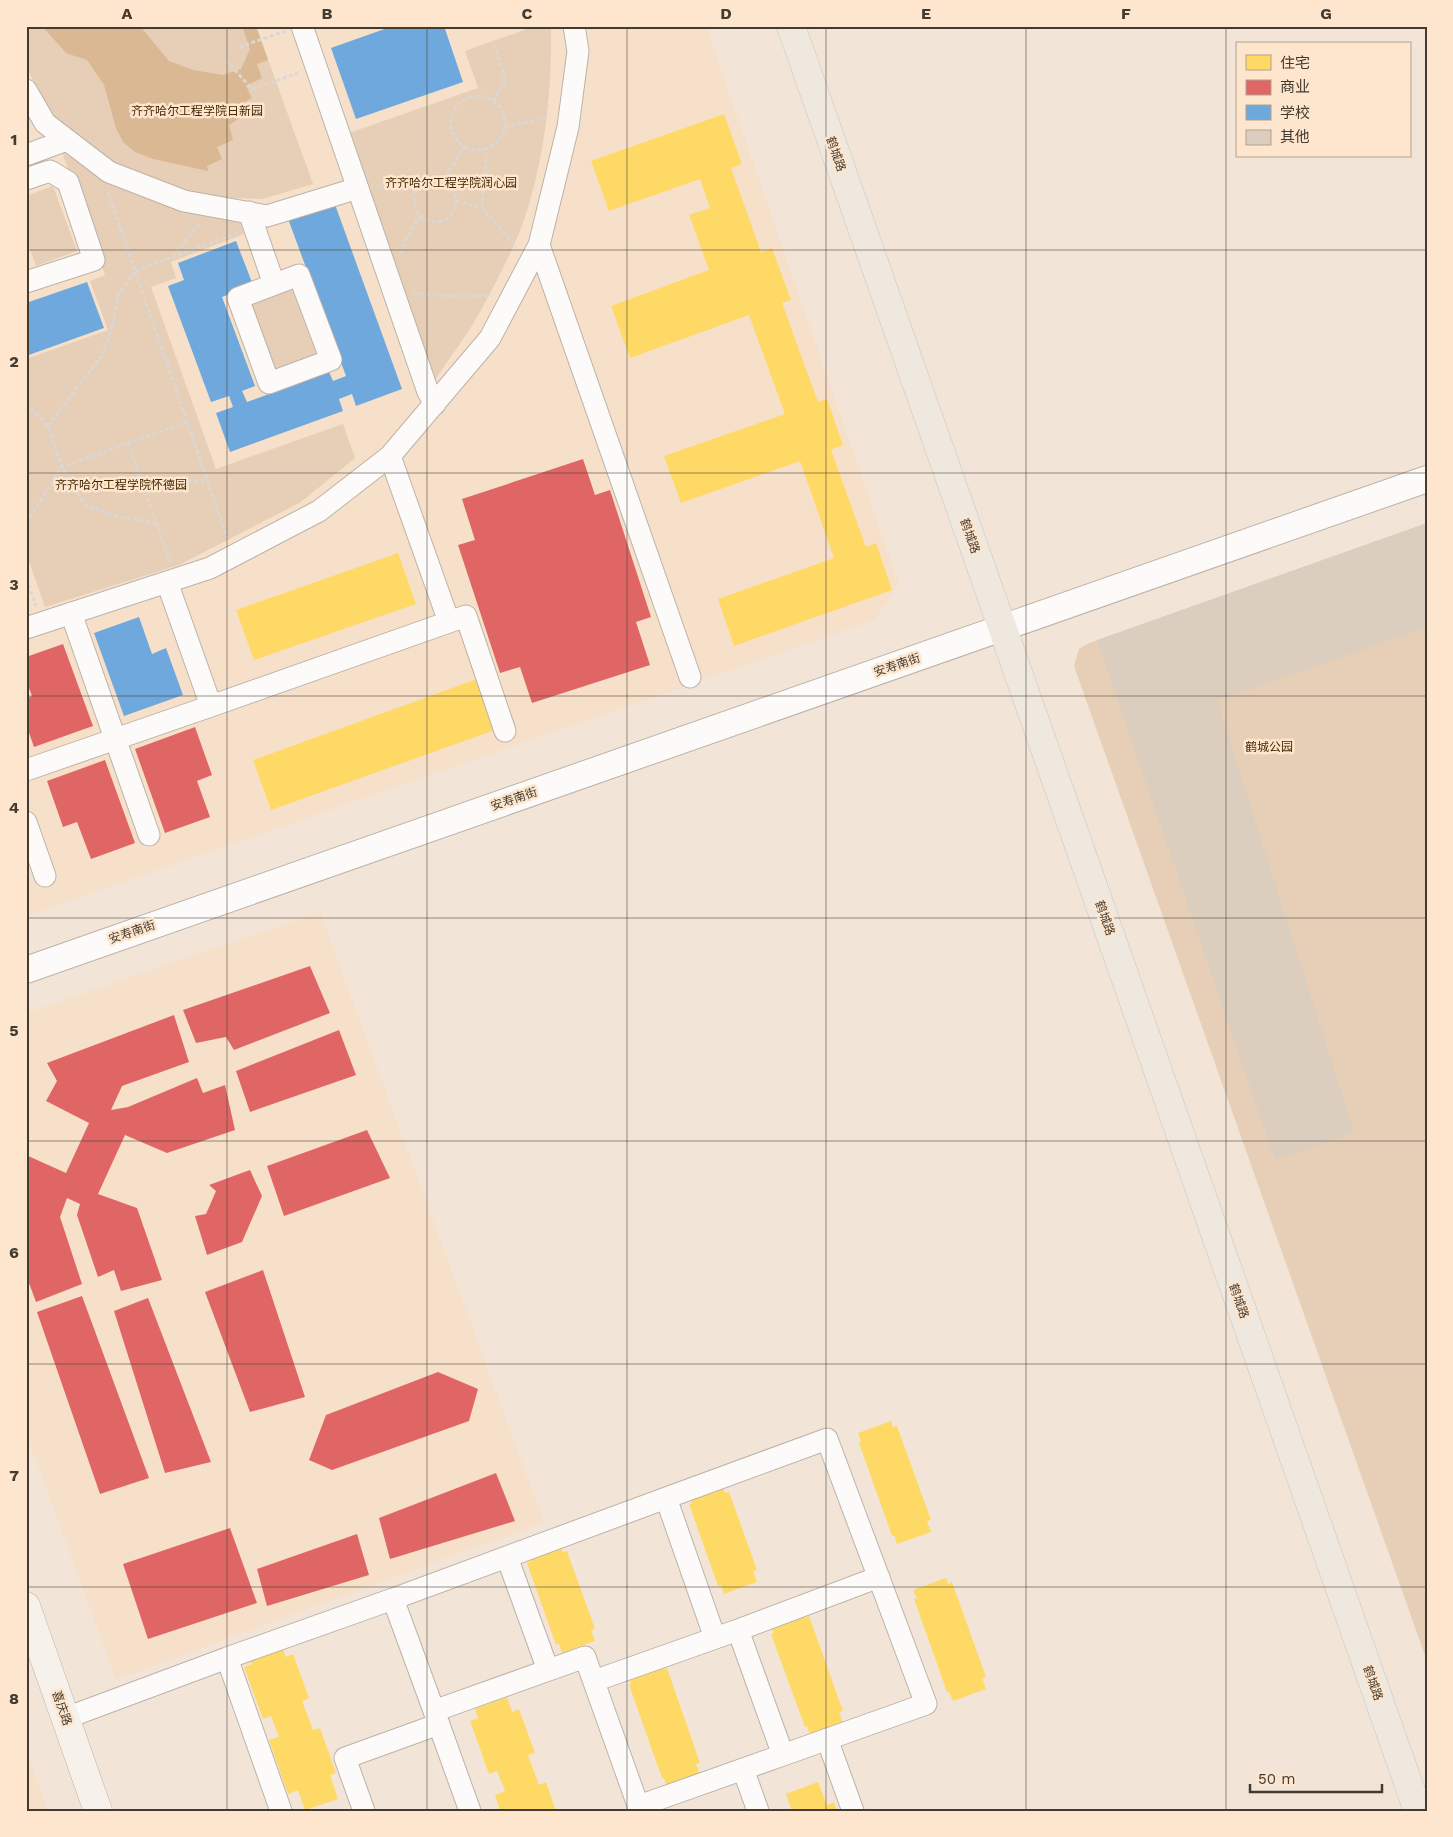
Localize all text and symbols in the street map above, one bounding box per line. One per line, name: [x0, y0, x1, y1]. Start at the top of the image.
text: A: [122, 4, 133, 23]
text: B: [322, 4, 333, 23]
text: C: [522, 4, 533, 23]
text: D: [720, 4, 732, 23]
text: E: [921, 4, 931, 23]
text: F: [1121, 4, 1131, 23]
text: G: [1320, 4, 1332, 23]
legend: [1236, 42, 1410, 158]
text: 住宅: [1280, 54, 1310, 72]
text: 商业: [1280, 78, 1310, 96]
park label: 齐齐哈尔工程学院日新园: [131, 104, 263, 118]
text: 学校: [1280, 104, 1310, 122]
text: 其他: [1280, 128, 1310, 146]
text: 1: [11, 130, 17, 149]
street label: 鹤城路: [824, 135, 848, 173]
park label: 齐齐哈尔工程学院润心园: [385, 176, 517, 190]
text: 2: [9, 352, 19, 371]
park label: 齐齐哈尔工程学院怀德园: [55, 478, 187, 492]
street label: 鹤城路: [958, 517, 982, 555]
text: 3: [9, 575, 19, 594]
street label: 安寿南街: [872, 651, 922, 679]
park label: 鹤城公园: [1245, 740, 1293, 754]
street label: 安寿南街: [489, 785, 539, 813]
text: 4: [9, 798, 19, 817]
street label: 鹤城路: [1093, 899, 1117, 937]
street label: 安寿南街: [107, 918, 157, 946]
text: 5: [9, 1021, 19, 1040]
text: 6: [9, 1243, 19, 1262]
street label: 鹤城路: [1227, 1282, 1251, 1320]
text: 7: [9, 1466, 19, 1485]
street label: 鹤城路: [1361, 1664, 1385, 1702]
text: 8: [9, 1689, 19, 1708]
street label: 喜庆路: [50, 1689, 74, 1727]
scale bar: [1250, 1762, 1383, 1794]
text: 50 m: [1258, 1770, 1295, 1788]

